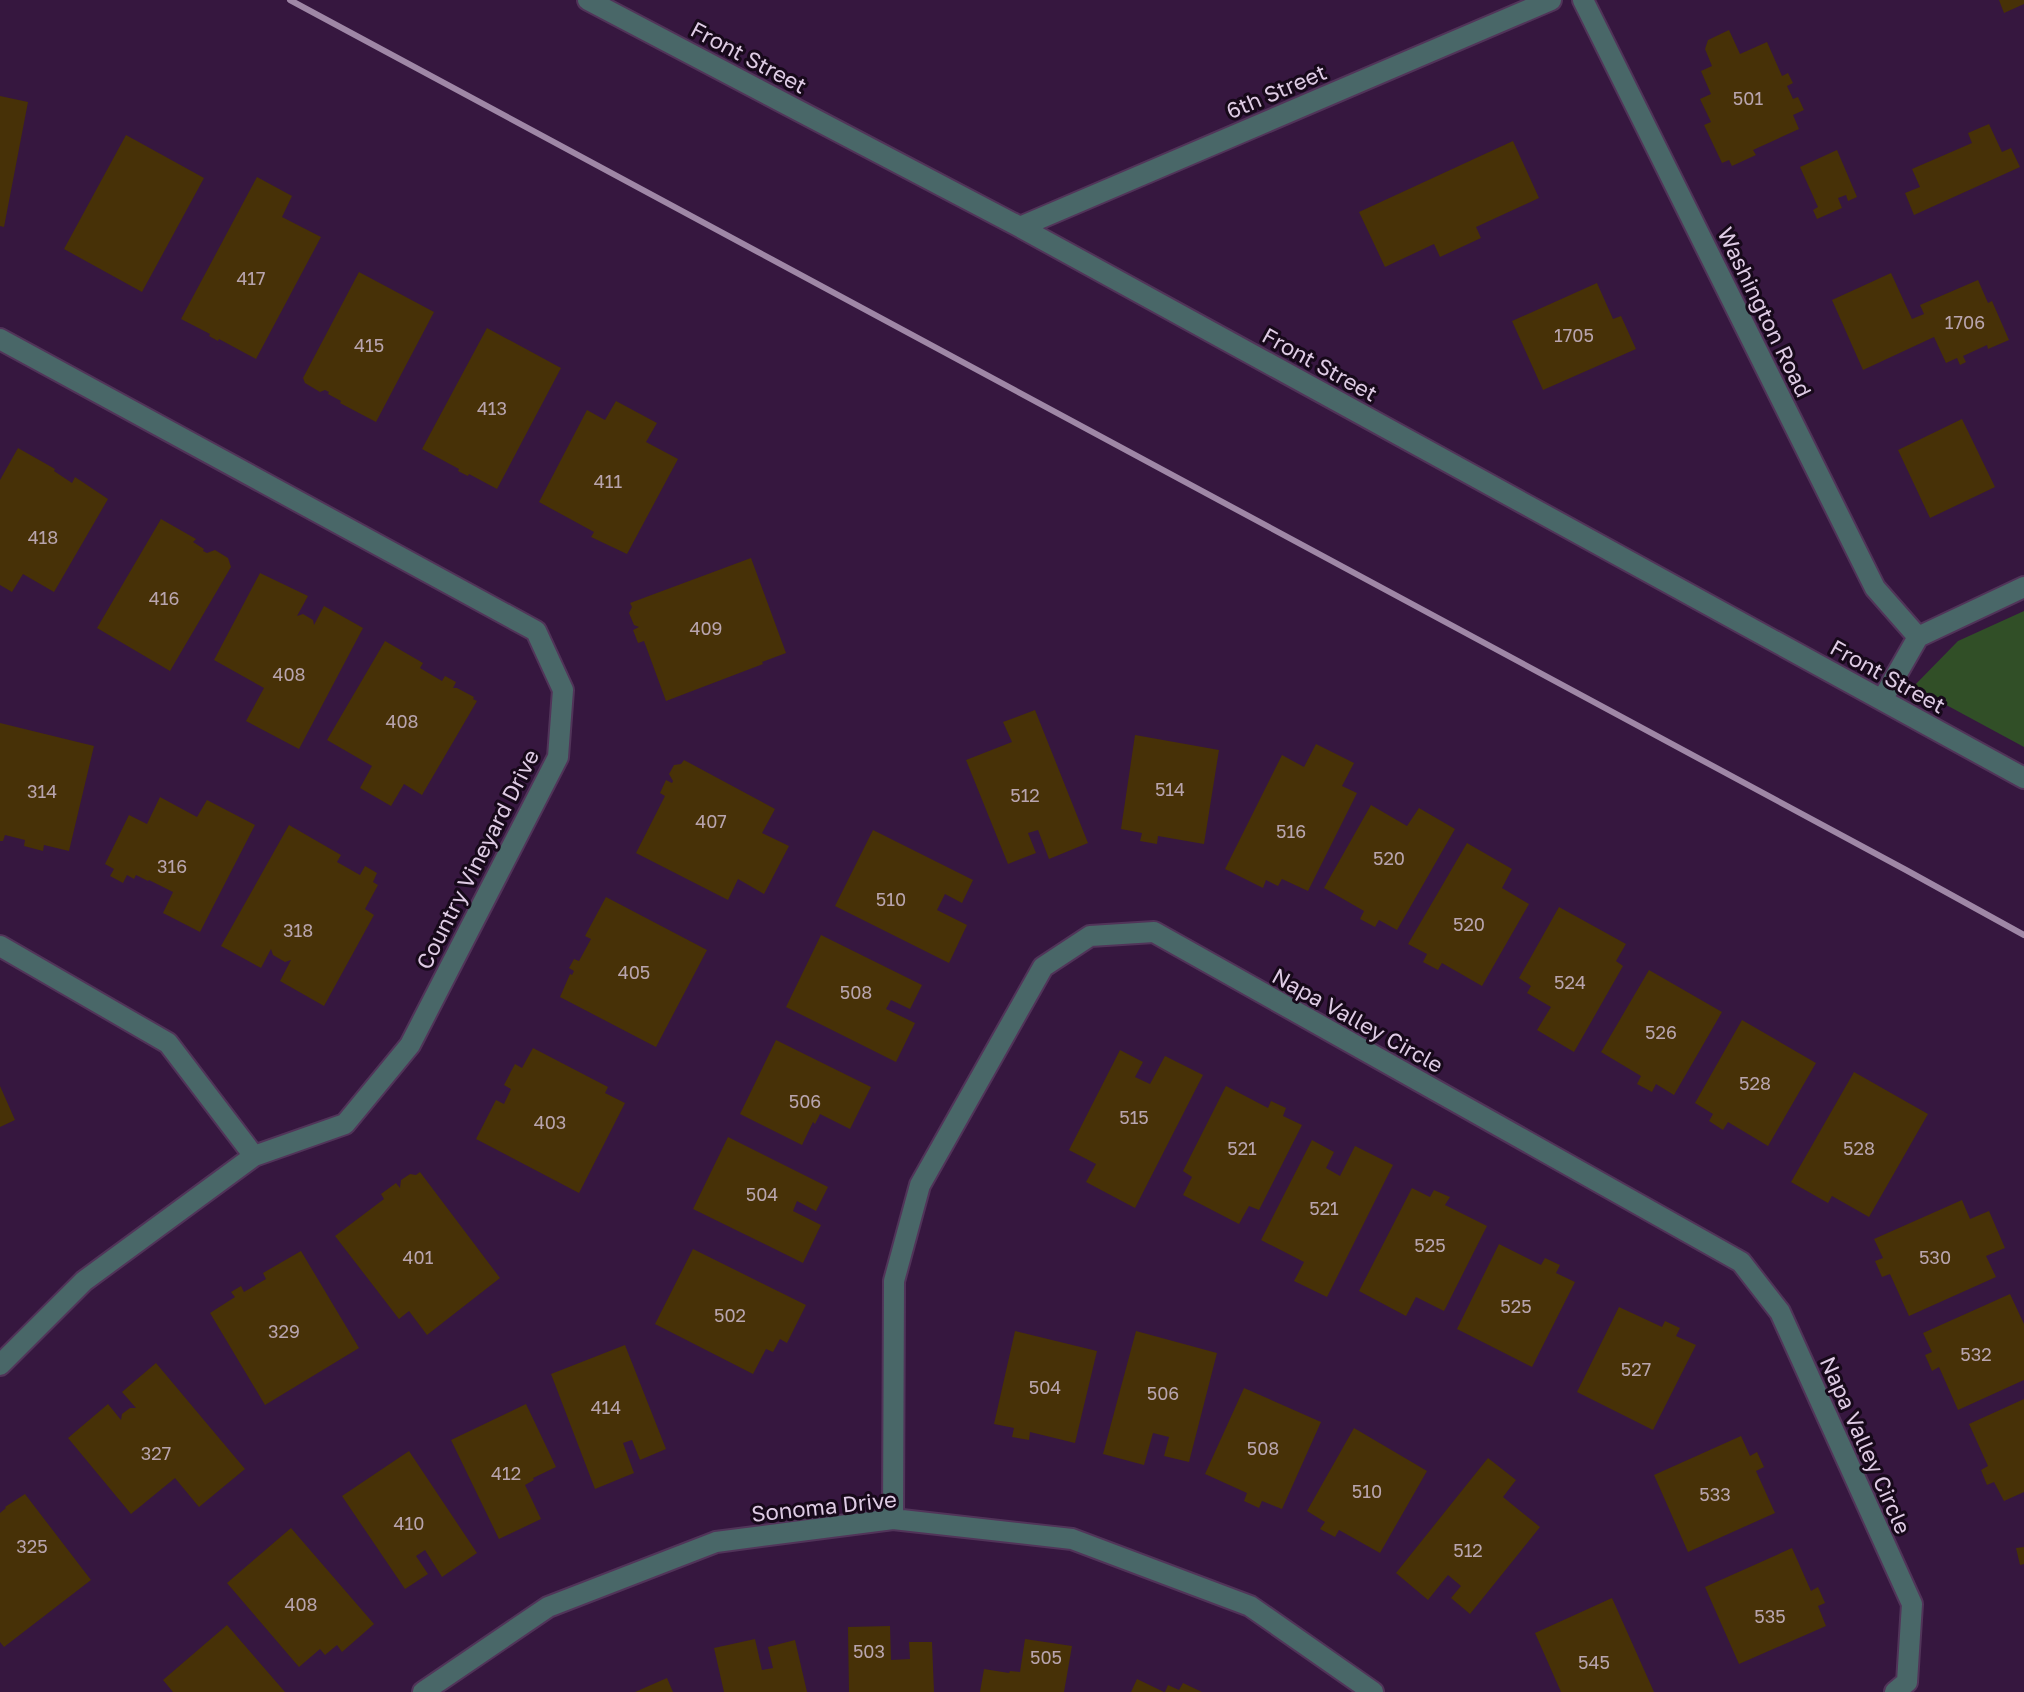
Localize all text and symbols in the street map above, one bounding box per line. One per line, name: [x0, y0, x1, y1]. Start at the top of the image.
street label: Front Street: [686, 15, 812, 99]
street label: 6th Street: [1222, 58, 1330, 124]
house number: 501: [1733, 87, 1763, 109]
street label: Washington Road: [1712, 223, 1818, 401]
house number: 417: [236, 267, 266, 289]
house number: 1706: [1945, 311, 1985, 333]
street label: Front Street: [1258, 321, 1382, 407]
house number: 1705: [1554, 324, 1594, 346]
house number: 415: [354, 334, 384, 356]
house number: 413: [477, 397, 507, 419]
house number: 411: [594, 470, 622, 492]
house number: 418: [28, 526, 58, 548]
house number: 416: [149, 587, 179, 609]
house number: 409: [689, 617, 723, 639]
street label: Front Street: [1826, 633, 1950, 719]
house number: 408: [272, 663, 306, 685]
house number: 408: [385, 710, 419, 732]
street label: Country Vineyard Drive: [410, 745, 544, 973]
house number: 514: [1155, 778, 1185, 800]
house number: 314: [27, 780, 57, 802]
house number: 512: [1010, 784, 1040, 806]
house number: 407: [695, 810, 727, 832]
house number: 516: [1276, 820, 1306, 842]
house number: 520: [1373, 847, 1405, 869]
house number: 316: [157, 855, 187, 877]
house number: 510: [876, 888, 906, 910]
house number: 520: [1453, 913, 1485, 935]
house number: 318: [283, 919, 313, 941]
house number: 405: [618, 961, 650, 983]
street label: Napa Valley Circle: [1268, 962, 1448, 1078]
house number: 524: [1554, 971, 1586, 993]
house number: 508: [840, 981, 872, 1003]
house number: 526: [1645, 1021, 1677, 1043]
house number: 528: [1739, 1072, 1771, 1094]
house number: 506: [789, 1090, 821, 1112]
house number: 515: [1119, 1106, 1149, 1128]
house number: 403: [534, 1111, 566, 1133]
house number: 521: [1227, 1137, 1257, 1159]
house number: 528: [1843, 1137, 1875, 1159]
house number: 504: [746, 1183, 778, 1205]
house number: 521: [1309, 1197, 1339, 1219]
house number: 525: [1414, 1234, 1446, 1256]
house number: 401: [403, 1246, 434, 1268]
house number: 530: [1919, 1246, 1951, 1268]
house number: 525: [1500, 1295, 1532, 1317]
house number: 502: [714, 1304, 746, 1326]
house number: 329: [268, 1320, 300, 1342]
house number: 532: [1960, 1343, 1992, 1365]
street label: Napa Valley Circle: [1815, 1352, 1917, 1538]
house number: 527: [1621, 1358, 1651, 1380]
house number: 504: [1029, 1376, 1061, 1398]
house number: 506: [1147, 1382, 1179, 1404]
house number: 414: [591, 1396, 621, 1418]
house number: 508: [1247, 1437, 1279, 1459]
house number: 327: [141, 1442, 171, 1464]
house number: 412: [491, 1462, 521, 1484]
house number: 510: [1352, 1480, 1382, 1502]
house number: 533: [1699, 1483, 1731, 1505]
street label: Sonoma Drive: [750, 1485, 898, 1527]
house number: 410: [394, 1512, 424, 1534]
house number: 325: [16, 1535, 48, 1557]
house number: 512: [1453, 1539, 1483, 1561]
house number: 408: [284, 1593, 318, 1615]
house number: 535: [1754, 1605, 1786, 1627]
house number: 503: [853, 1640, 885, 1662]
house number: 505: [1030, 1646, 1062, 1668]
house number: 545: [1578, 1651, 1610, 1673]

